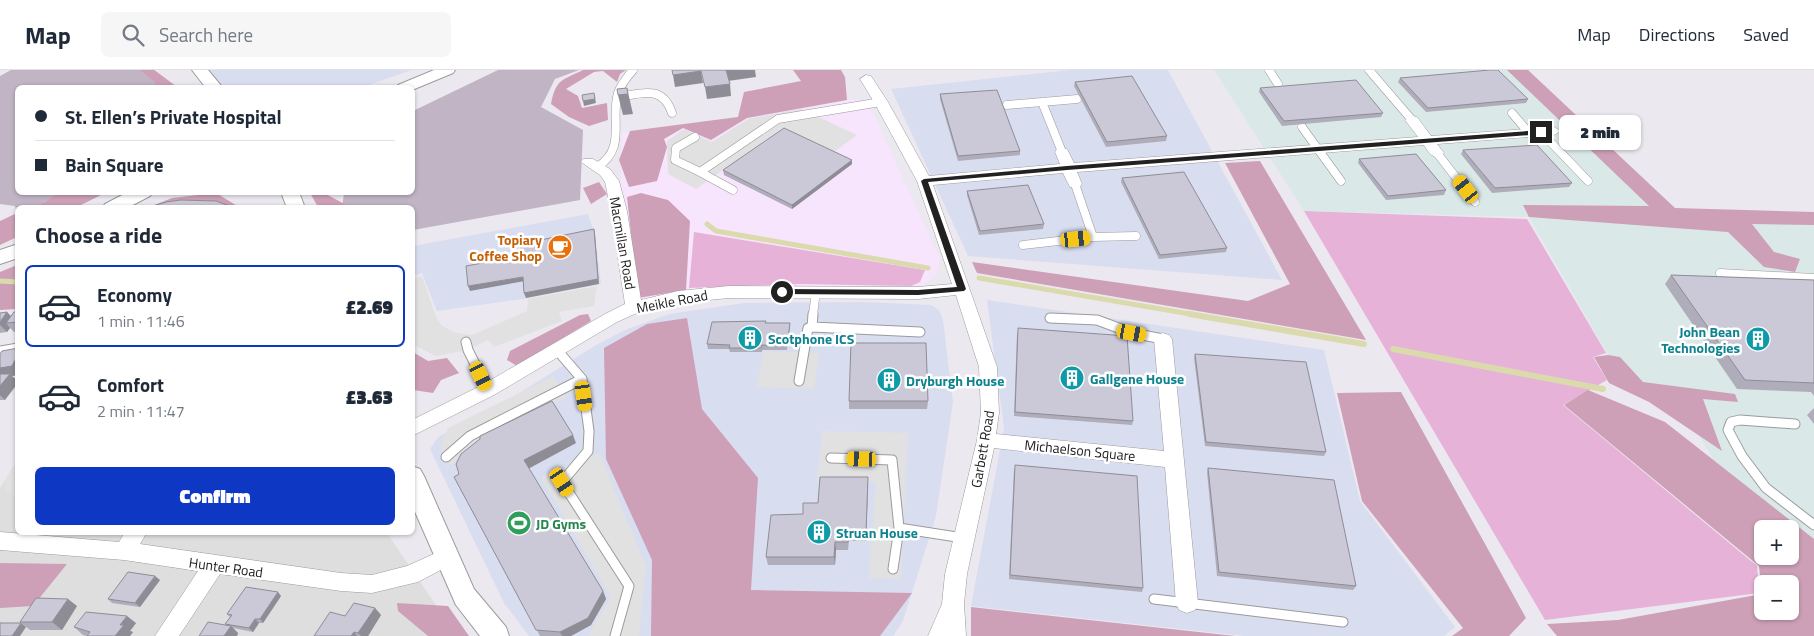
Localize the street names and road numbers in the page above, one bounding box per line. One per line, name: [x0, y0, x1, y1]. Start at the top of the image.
street label: Macmillan Road: [604, 195, 642, 291]
street label: Meikle Road: [635, 284, 709, 318]
street label: Garbett Road: [965, 409, 999, 489]
street label: Michaelson Square: [1023, 434, 1137, 466]
street label: Hunter Road: [188, 551, 264, 583]

